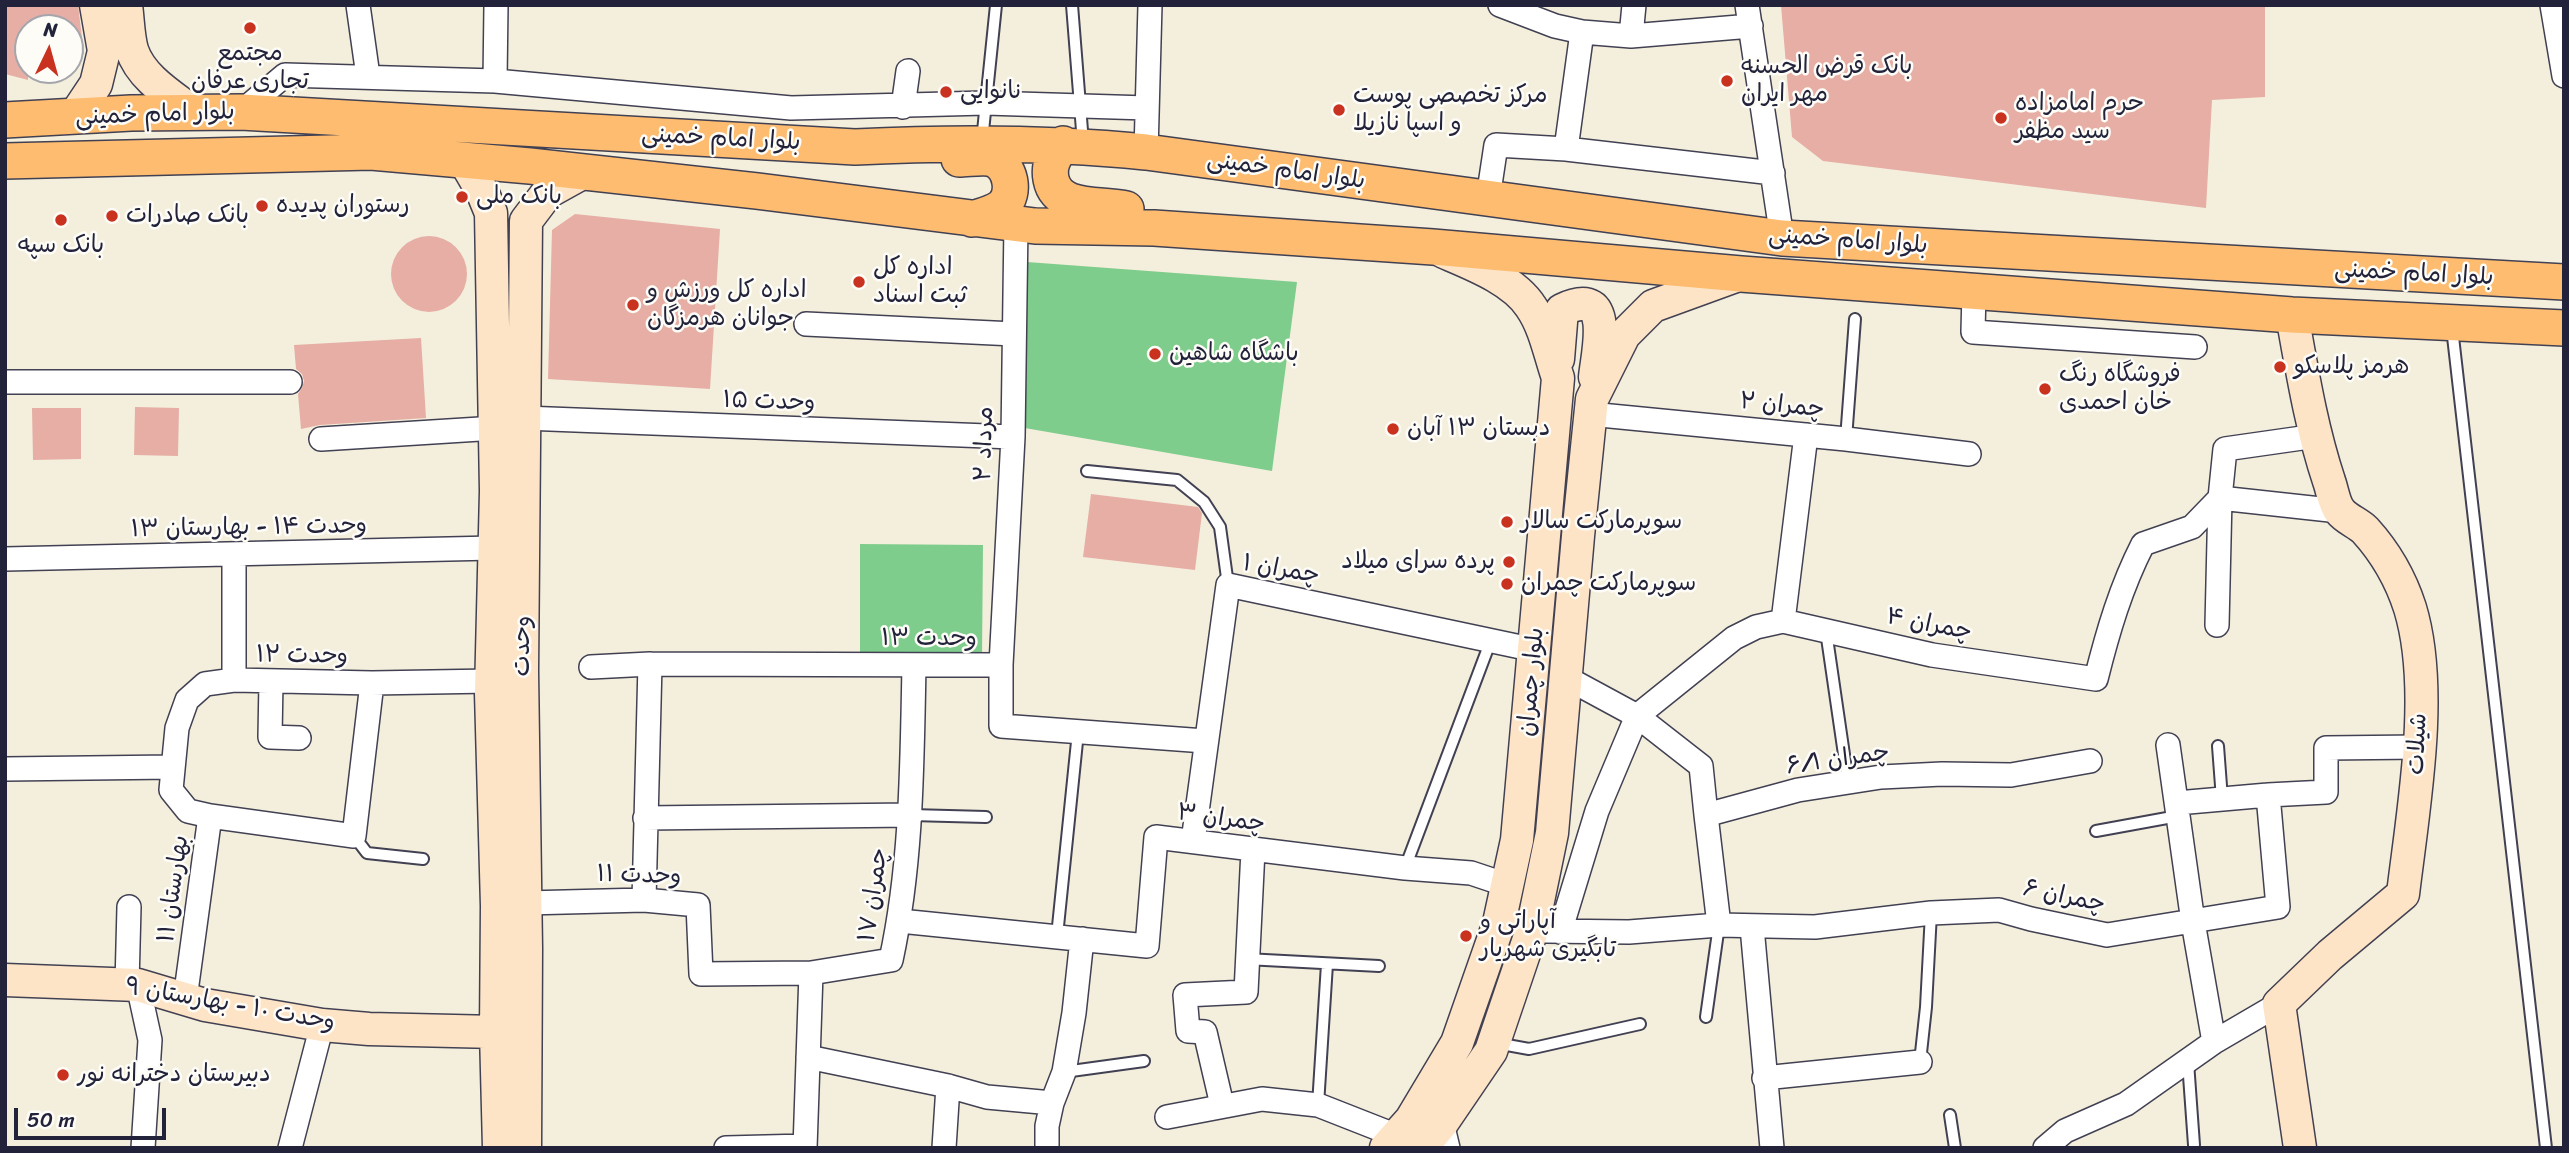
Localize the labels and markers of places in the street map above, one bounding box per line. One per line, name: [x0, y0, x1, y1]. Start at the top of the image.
marker: مجتمع تجاری عرفان: [242, 20, 258, 36]
place label: مجتمع تجاری عرفان: [191, 40, 309, 96]
place label: بانک قرض الحسنه مهر ایران: [1741, 53, 1912, 109]
marker: بانک قرض الحسنه مهر ایران: [1719, 73, 1735, 89]
place label: نانوایی: [960, 78, 1022, 106]
place label: مرکز تخصصی پوست و اسپا نازیلا: [1353, 82, 1547, 138]
marker: نانوایی: [938, 84, 954, 100]
place label: حرم امامزاده سید مظفر: [2015, 90, 2144, 146]
marker: مرکز تخصصی پوست و اسپا نازیلا: [1331, 102, 1347, 118]
marker: حرم امامزاده سید مظفر: [1993, 110, 2009, 126]
place label: بانک ملی: [476, 183, 562, 211]
marker: بانک ملی: [454, 189, 470, 205]
place label: رستوران پدیده: [276, 192, 410, 220]
marker: رستوران پدیده: [254, 198, 270, 214]
place label: بانک صادرات: [126, 202, 249, 230]
marker: بانک صادرات: [104, 208, 120, 224]
marker: بانک سپه: [53, 212, 69, 228]
place label: بانک سپه: [18, 232, 104, 260]
place label: اداره کل ثبت اسناد: [873, 254, 967, 310]
marker: اداره کل ثبت اسناد: [851, 274, 867, 290]
place label: اداره کل ورزش و جوانان هرمزگان: [647, 277, 806, 333]
marker: اداره کل ورزش و جوانان هرمزگان: [625, 297, 641, 313]
place label: باشگاه شاهین: [1169, 340, 1299, 368]
marker: باشگاه شاهین: [1147, 346, 1163, 362]
place label: هرمز پلاسکو: [2294, 353, 2410, 381]
marker: هرمز پلاسکو: [2272, 359, 2288, 375]
place label: فروشگاه رنگ خان احمدی: [2059, 361, 2181, 417]
marker: فروشگاه رنگ خان احمدی: [2037, 381, 2053, 397]
place label: دبستان ۱۳ آبان: [1407, 415, 1550, 443]
marker: دبستان ۱۳ آبان: [1385, 421, 1401, 437]
place label: سوپرمارکت سالار: [1521, 508, 1682, 536]
marker: سوپرمارکت سالار: [1499, 514, 1515, 530]
place label: پرده سرای میلاد: [1341, 548, 1495, 576]
marker: پرده سرای میلاد: [1501, 554, 1517, 570]
place label: سوپرمارکت چمران: [1521, 570, 1696, 598]
marker: سوپرمارکت چمران: [1499, 576, 1515, 592]
place label: آپاراتی و تابگیری شهریار: [1480, 908, 1616, 964]
marker: آپاراتی و تابگیری شهریار: [1458, 928, 1474, 944]
place label: دبیرستان دخترانه نور: [77, 1061, 271, 1089]
marker: دبیرستان دخترانه نور: [55, 1067, 71, 1083]

